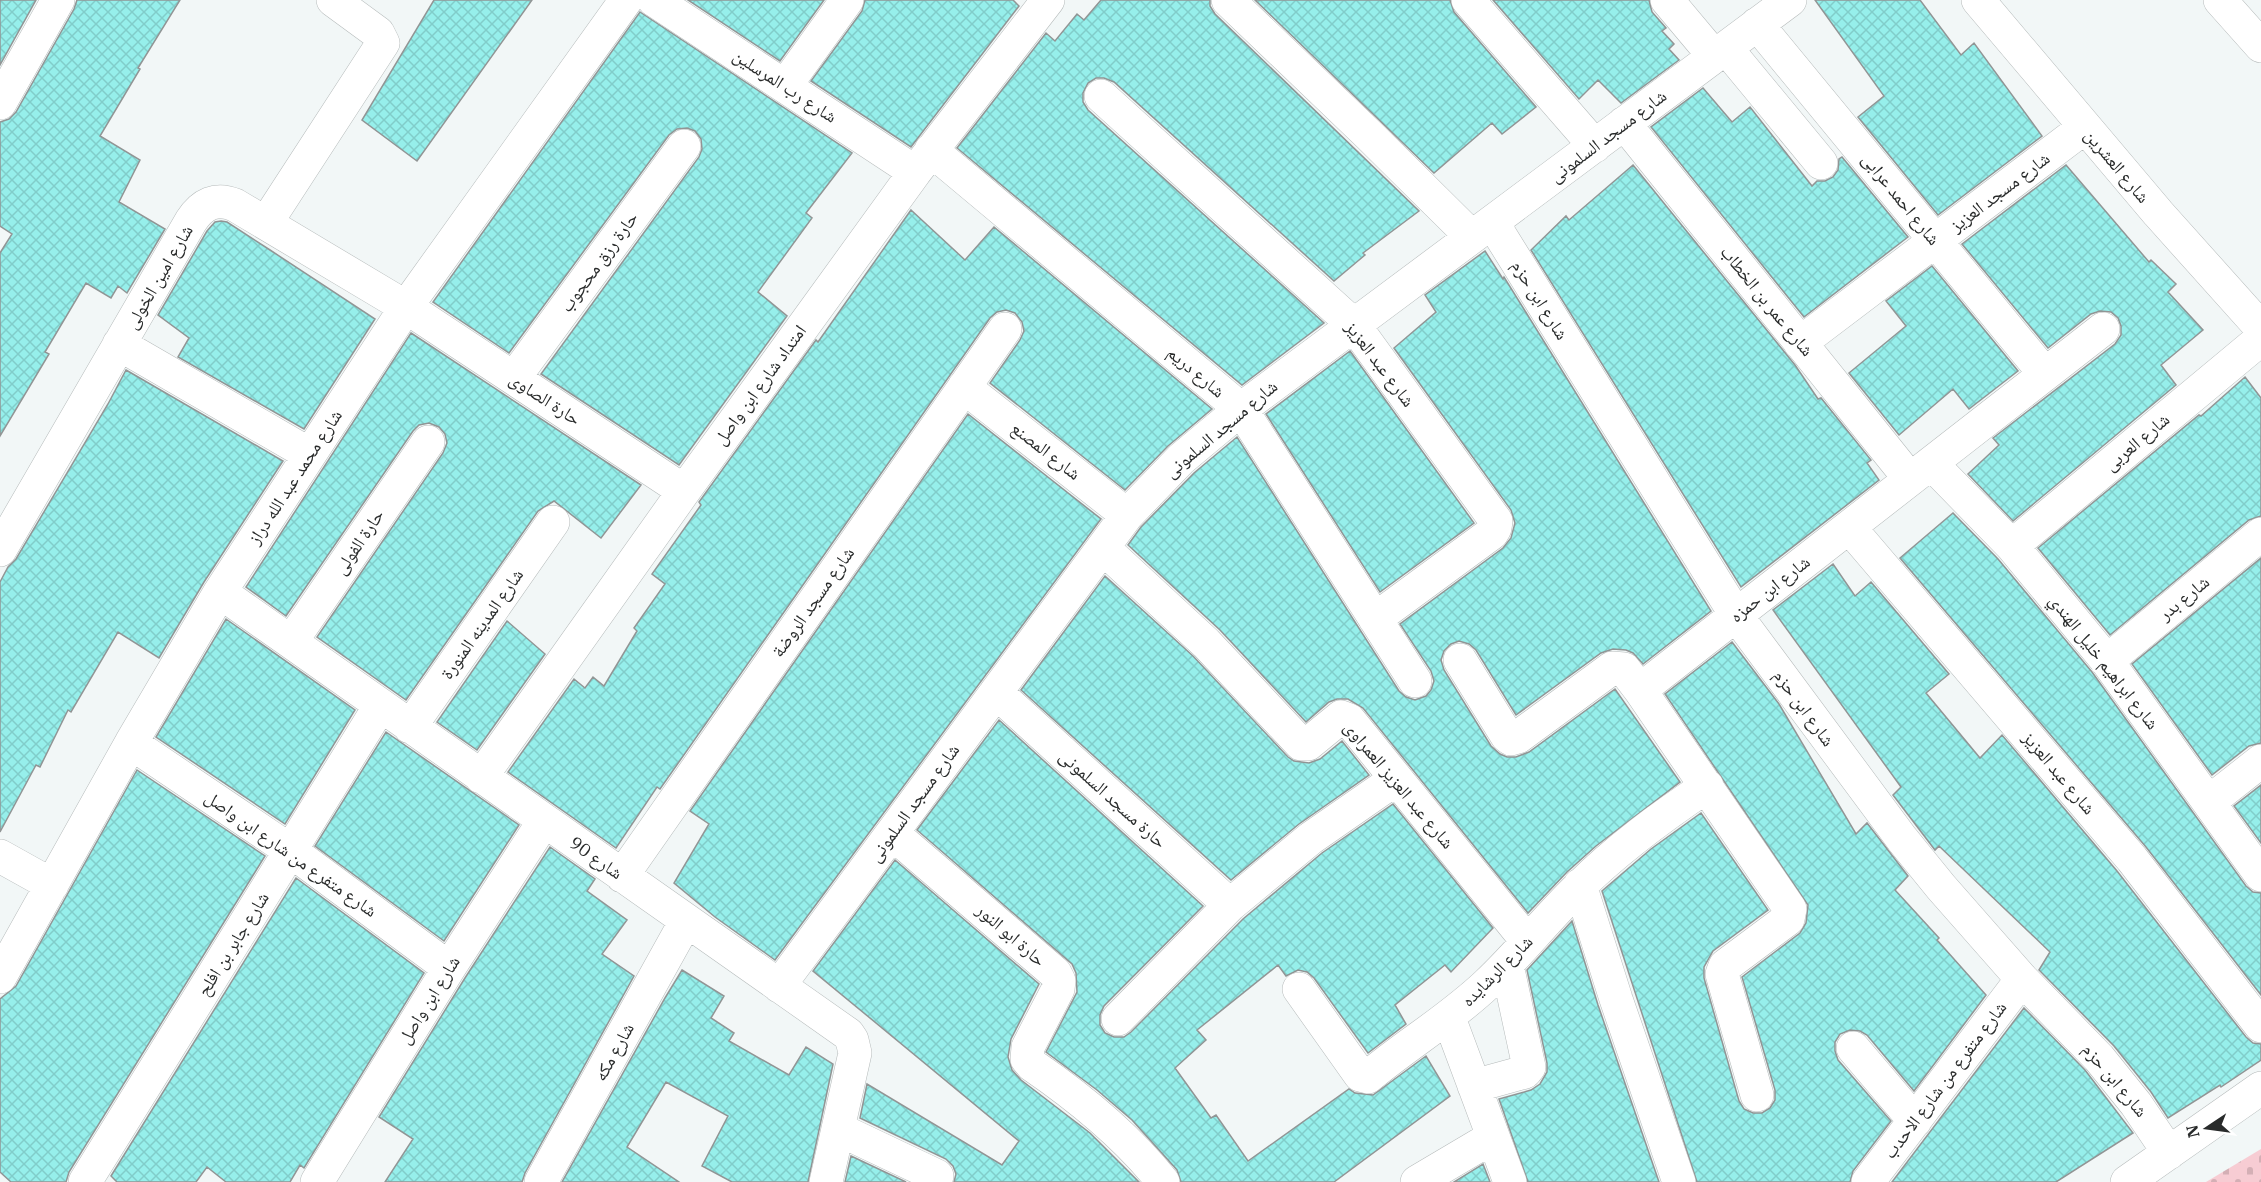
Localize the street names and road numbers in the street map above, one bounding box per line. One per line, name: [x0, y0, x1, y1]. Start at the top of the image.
street label: شارع رب المرسلين: [729, 43, 842, 128]
street label: شارع مسجد السلمونى: [1545, 84, 1671, 187]
street label: شارع العشرين: [2080, 124, 2155, 207]
street label: شارع مسجد العزيز: [1944, 146, 2054, 237]
street label: شارع احمد عرابى: [1857, 148, 1946, 250]
street label: حارة رزق محجوب: [554, 207, 643, 316]
street label: شارع امين الخولى: [119, 220, 198, 333]
street label: شارع عمر بن الخطاب: [1716, 241, 1819, 361]
street label: شارع ابن حزم: [1506, 256, 1574, 344]
street label: شارع عبد العزيز: [1340, 315, 1420, 411]
street label: امتداد شارع ابن واصل: [708, 320, 811, 449]
street label: شارع دريم: [1162, 341, 1230, 403]
street label: حارة الصاوى: [505, 367, 585, 430]
street label: شارع مسجد السلمونى: [1159, 375, 1282, 483]
street label: شارع محمد عبد الله دراز: [242, 405, 347, 549]
street label: شارع العربى: [2099, 408, 2174, 476]
street label: شارع المصنع: [1006, 416, 1086, 486]
street label: حارة الفولى: [328, 505, 389, 579]
street label: شارع مسجد الروضة: [766, 542, 859, 661]
street label: شارع ابن حمزه: [1725, 550, 1815, 627]
street label: شارع المدينه المنورة: [435, 564, 528, 683]
street label: شارع بدر: [2153, 570, 2214, 626]
street label: شارع ابراهيم خليل الهندي: [2042, 589, 2164, 736]
street label: شارع ابن حزم: [1768, 665, 1840, 751]
street label: شارع عبد العزيز العمراوى: [1339, 716, 1460, 853]
street label: شارع عبد العزيز: [2017, 726, 2101, 819]
street label: شارع مسجد السلمونى: [863, 739, 964, 866]
street label: حارة مسجد السلمونى: [1055, 744, 1172, 853]
street label: شارع متفرع من شارع ابن واصل: [201, 785, 382, 922]
street label: شارع 90: [565, 831, 627, 884]
street label: شارع جابر بن افلح: [191, 887, 275, 1001]
street label: حارة ابو النور: [971, 897, 1051, 971]
street label: شارع الرشايده: [1456, 930, 1537, 1011]
street label: شارع ابن واصل: [392, 951, 465, 1048]
street label: شارع متفرع من شارع الاحدب: [1878, 996, 2011, 1163]
street label: شارع مكه: [588, 1019, 639, 1085]
street label: شارع ابن حزم: [2077, 1038, 2153, 1122]

